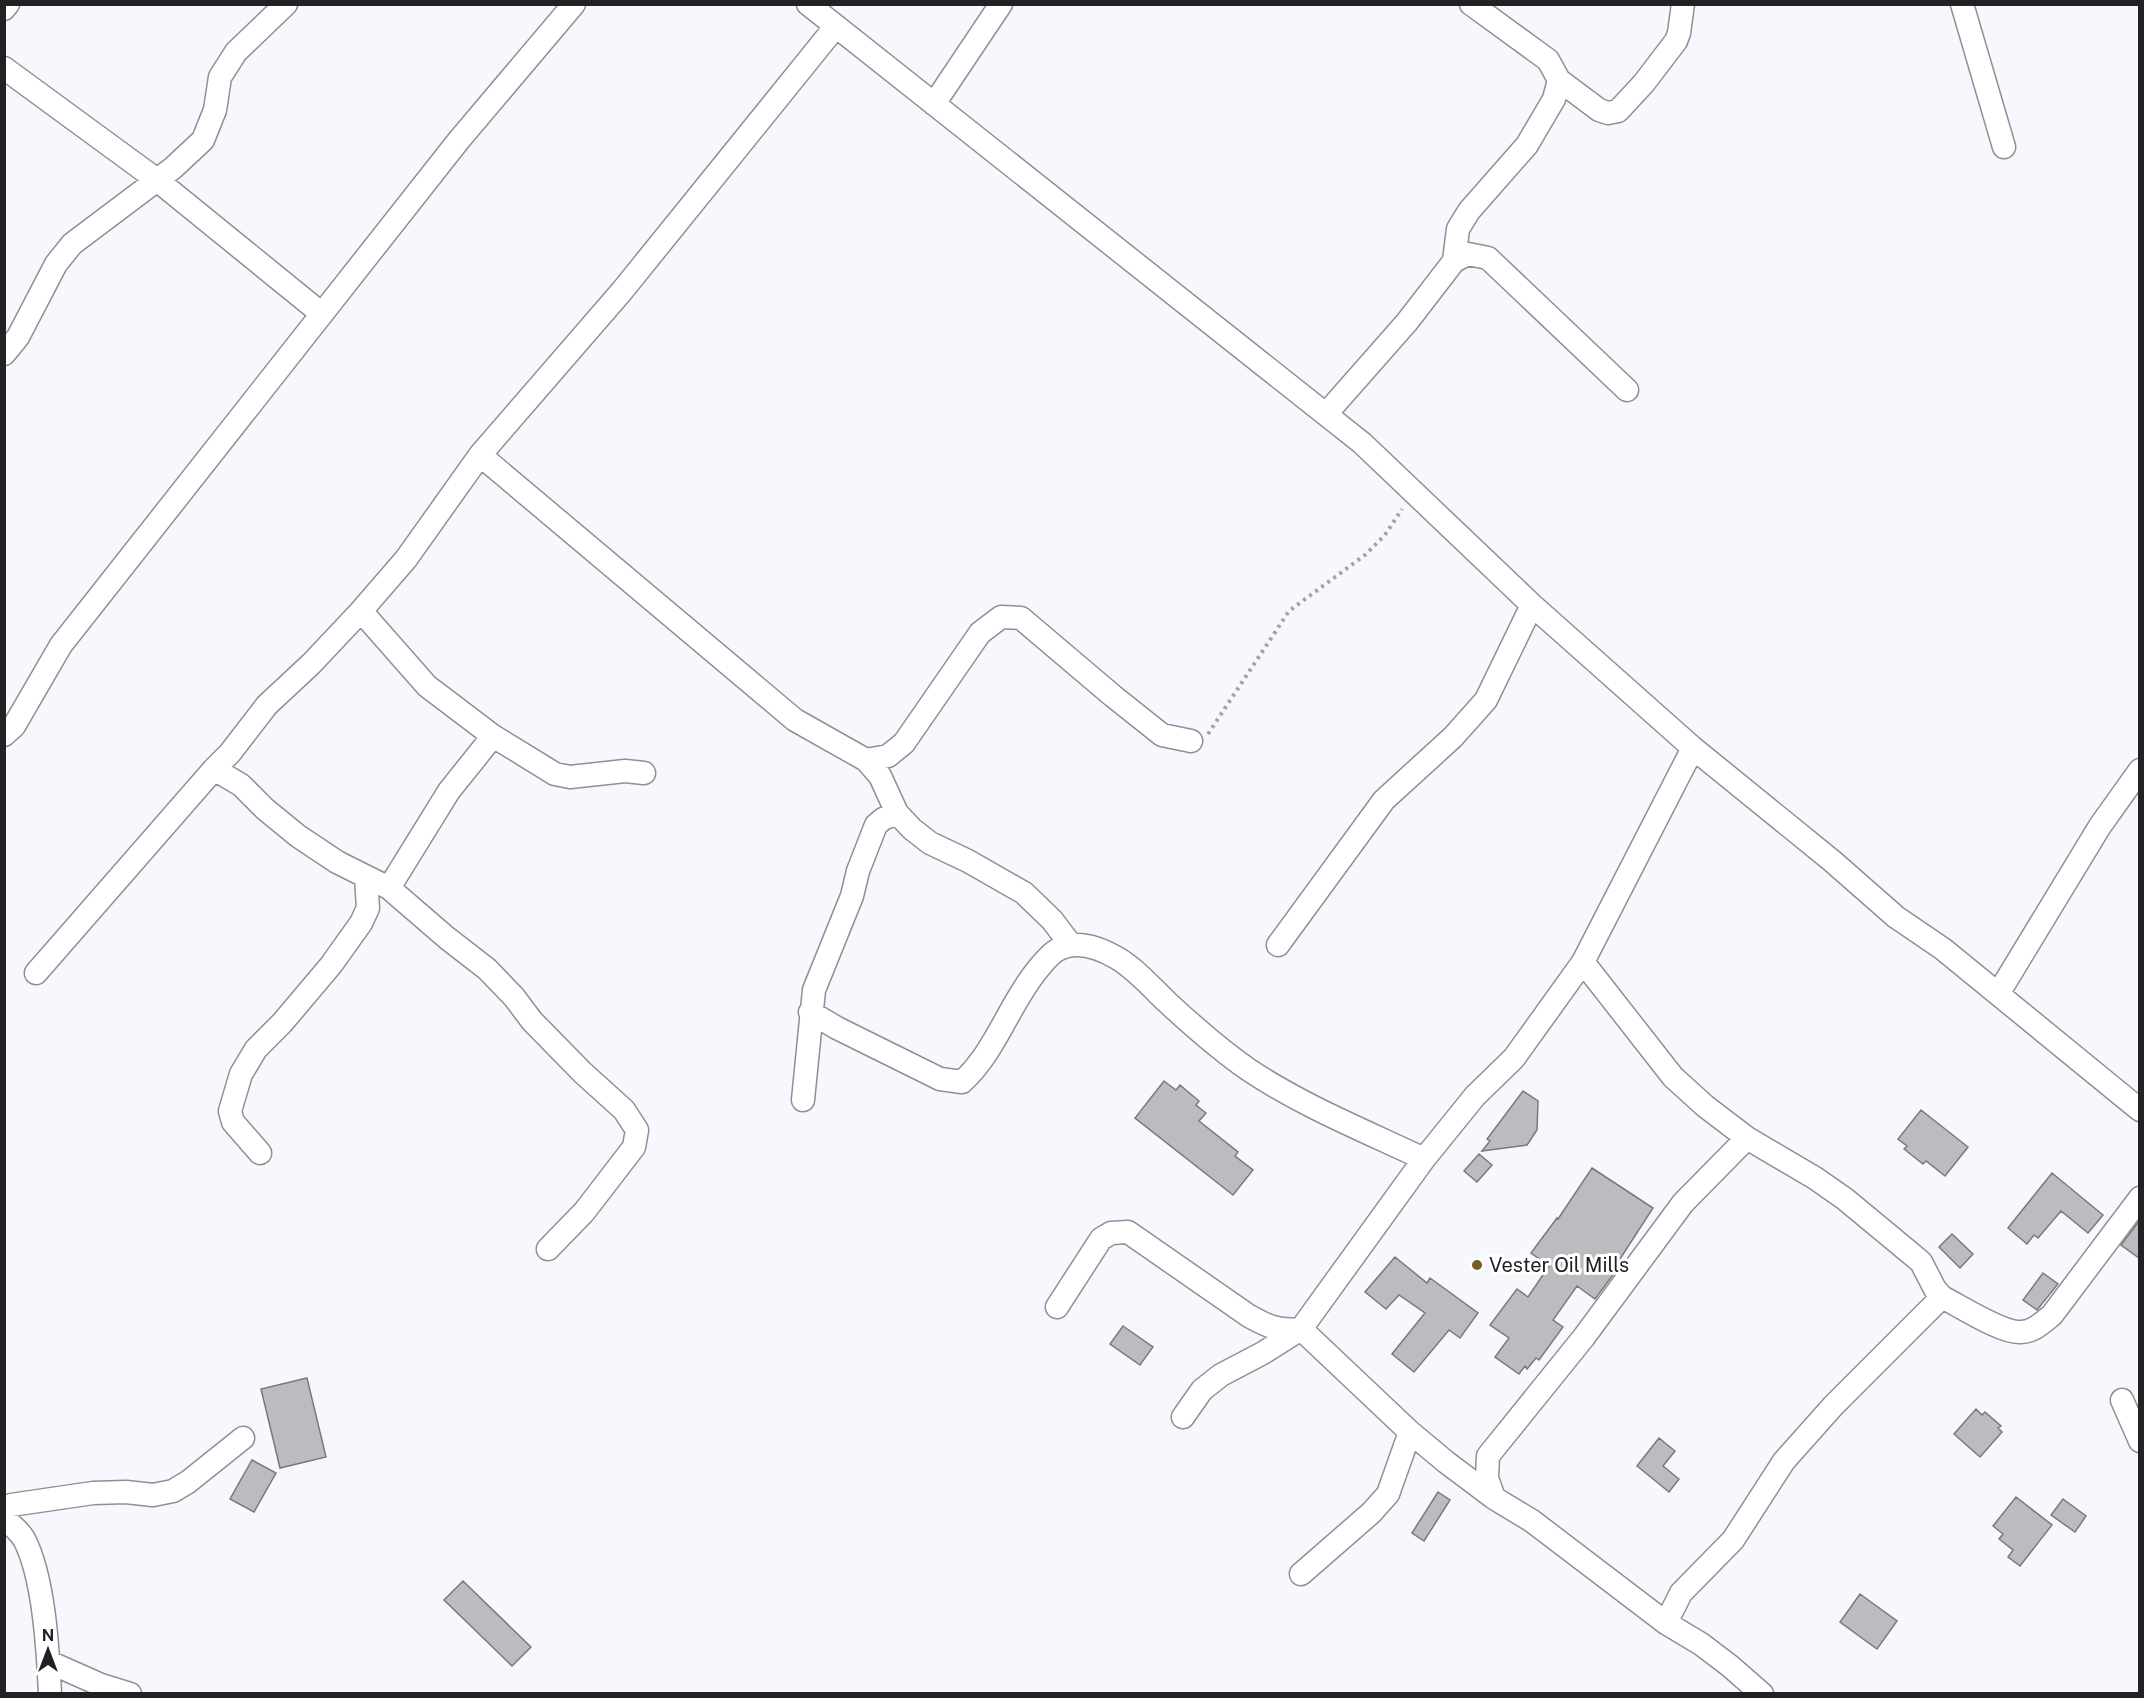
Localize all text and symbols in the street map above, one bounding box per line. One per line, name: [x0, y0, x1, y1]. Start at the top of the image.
place label: Vester Oil Mills: [1489, 1253, 1629, 1277]
marker: Vester Oil Mills: [1470, 1258, 1484, 1272]
north arrow: [18, 1620, 78, 1680]
text: N: [42, 1626, 54, 1645]

